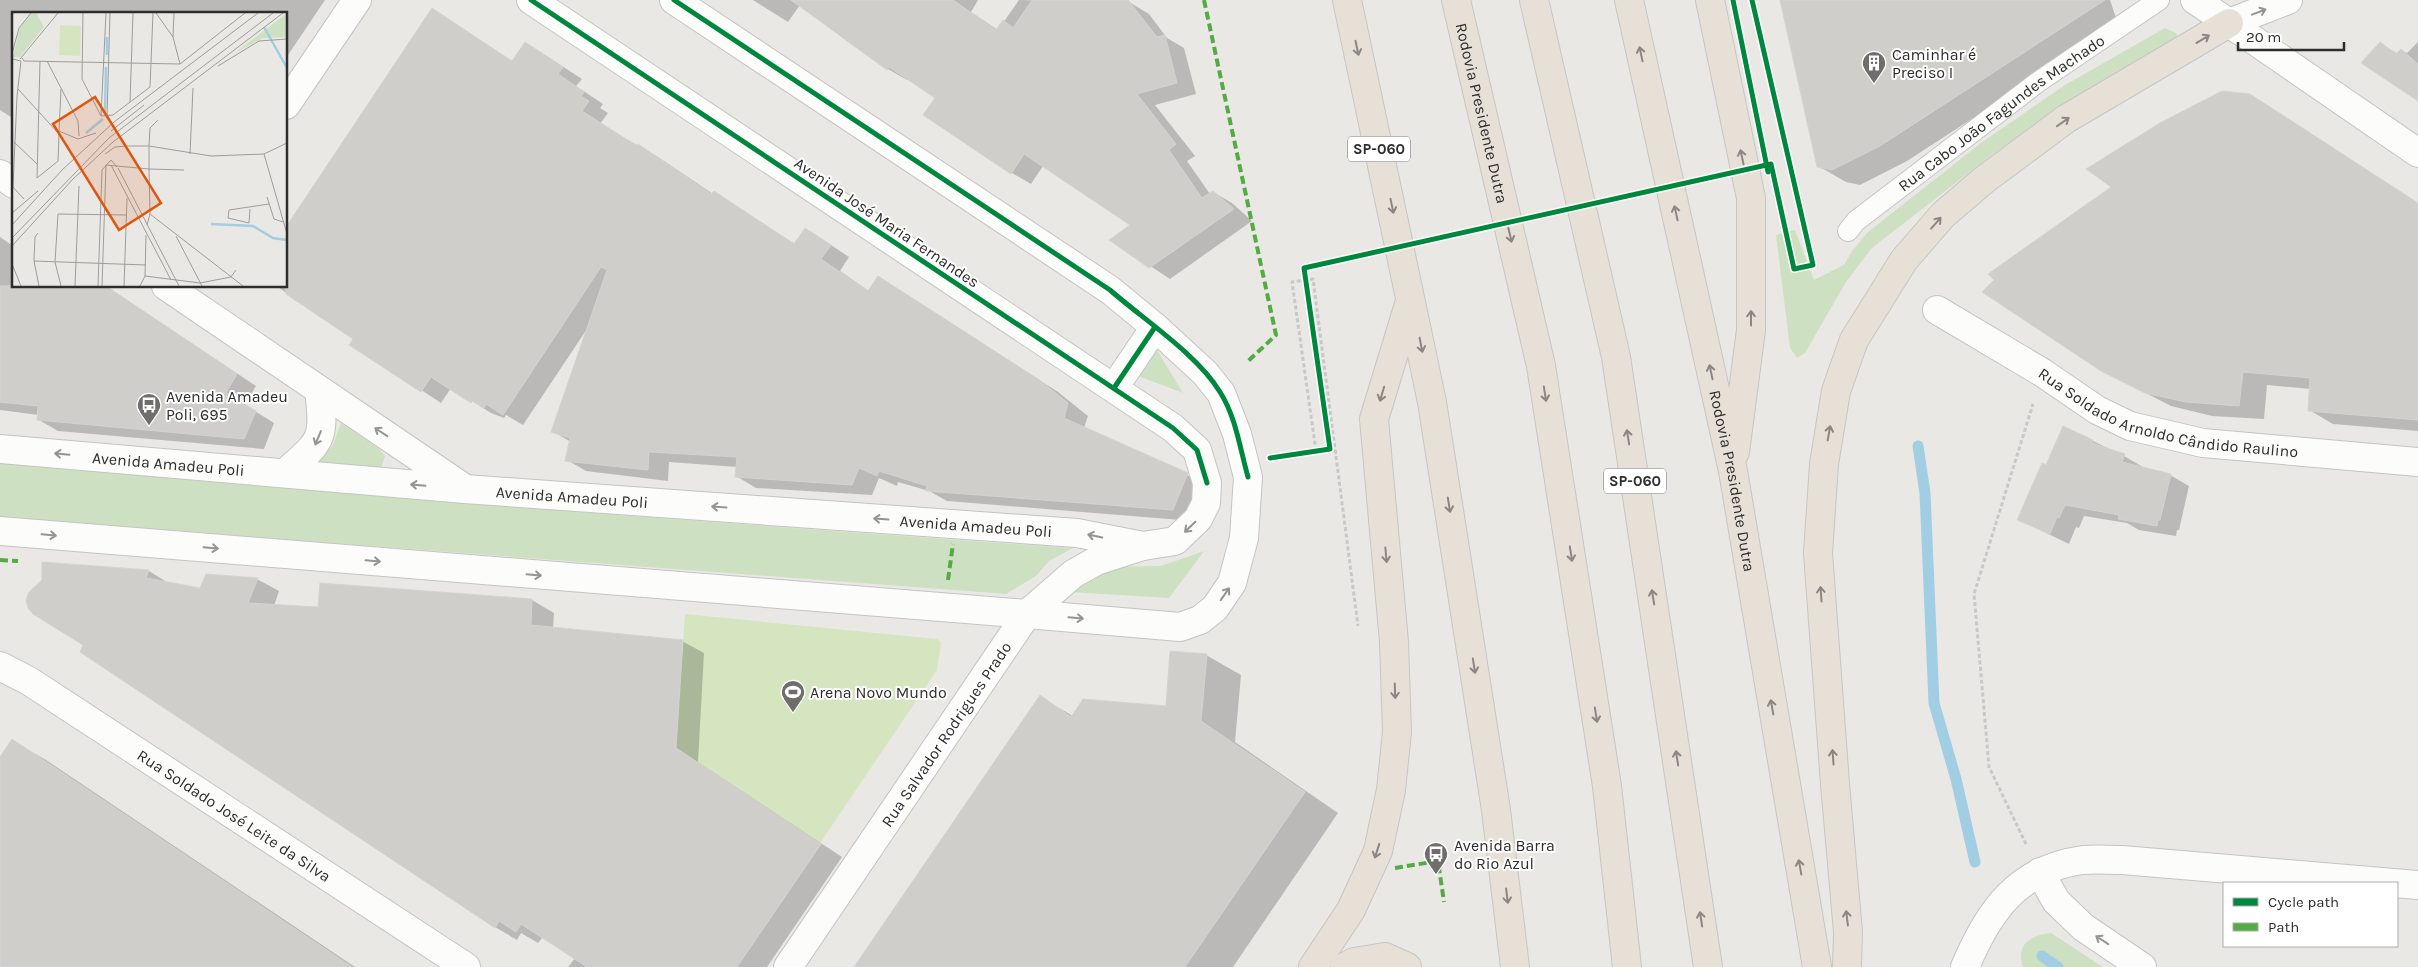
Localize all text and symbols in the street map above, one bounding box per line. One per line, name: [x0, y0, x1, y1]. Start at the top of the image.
one-way arrow: [2251, 6, 2266, 16]
inset map: [12, 12, 288, 288]
scale bar: [2238, 20, 2344, 52]
street label: Rodovia Presidente Dutra: [1452, 21, 1512, 205]
text: 20 m: [2246, 28, 2281, 46]
street label: Rua Cabo João Fagundes Machado: [1894, 31, 2108, 195]
one-way arrow: [2195, 33, 2209, 43]
one-way arrow: [1353, 39, 1362, 55]
place label: Caminhar é Preciso I: [1892, 45, 1976, 82]
one-way arrow: [1636, 47, 1645, 63]
building icon: Caminhar é Preciso I: [1861, 50, 1887, 84]
one-way arrow: [2056, 117, 2070, 127]
road number: SP-060: [1348, 136, 1410, 162]
one-way arrow: [1737, 149, 1746, 165]
street label: Avenida José Maria Fernandes: [791, 153, 983, 292]
one-way arrow: [1387, 198, 1397, 214]
one-way arrow: [1671, 206, 1680, 222]
one-way arrow: [1930, 216, 1942, 229]
one-way arrow: [1506, 226, 1515, 242]
one-way arrow: [1746, 310, 1756, 326]
one-way arrow: [1417, 337, 1426, 353]
one-way arrow: [1706, 364, 1715, 380]
street label: Rua Soldado Arnoldo Cândido Raulino: [2035, 364, 2299, 461]
one-way arrow: [1541, 385, 1551, 401]
one-way arrow: [1376, 386, 1386, 402]
place label: Avenida Amadeu Poli, 695: [166, 387, 288, 424]
street label: Rodovia Presidente Dutra: [1705, 388, 1759, 573]
bus stop icon: Avenida Amadeu Poli, 695: [136, 392, 162, 426]
one-way arrow: [1825, 425, 1835, 441]
one-way arrow: [375, 427, 389, 437]
one-way arrow: [1623, 429, 1633, 445]
one-way arrow: [312, 430, 322, 445]
street label: Avenida Amadeu Poli: [91, 448, 245, 480]
one-way arrow: [55, 449, 71, 459]
road number: SP-060: [1604, 468, 1666, 494]
one-way arrow: [410, 480, 426, 489]
street label: Avenida Amadeu Poli: [495, 482, 649, 512]
one-way arrow: [1444, 497, 1454, 513]
one-way arrow: [711, 503, 727, 512]
street label: Avenida Amadeu Poli: [899, 511, 1053, 541]
one-way arrow: [874, 514, 890, 523]
one-way arrow: [1184, 521, 1197, 533]
one-way arrow: [40, 530, 56, 540]
one-way arrow: [1088, 531, 1104, 541]
one-way arrow: [202, 544, 218, 553]
one-way arrow: [1566, 546, 1576, 562]
one-way arrow: [1381, 547, 1391, 563]
one-way arrow: [364, 557, 380, 566]
one-way arrow: [526, 570, 542, 579]
one-way arrow: [1220, 587, 1230, 601]
one-way arrow: [1817, 587, 1826, 603]
one-way arrow: [1647, 590, 1657, 606]
one-way arrow: [1067, 614, 1083, 623]
street label: Rua Salvador Rodrigues Prado: [877, 638, 1016, 830]
one-way arrow: [1469, 657, 1479, 673]
sports icon: Arena Novo Mundo: [780, 679, 806, 713]
one-way arrow: [1391, 682, 1400, 698]
place label: Arena Novo Mundo: [810, 683, 947, 702]
one-way arrow: [1767, 699, 1777, 715]
one-way arrow: [1591, 706, 1601, 722]
street label: Rua Soldado José Leite da Silva: [134, 746, 334, 886]
one-way arrow: [1828, 749, 1837, 765]
one-way arrow: [1671, 750, 1681, 766]
place label: Avenida Barra do Rio Azul: [1454, 836, 1555, 873]
bus stop icon: Avenida Barra do Rio Azul: [1423, 841, 1449, 875]
one-way arrow: [1372, 843, 1381, 858]
one-way arrow: [1794, 860, 1804, 876]
legend: [2223, 882, 2398, 947]
one-way arrow: [1502, 888, 1512, 904]
text: Cycle path: [2268, 893, 2339, 911]
one-way arrow: [1696, 911, 1706, 927]
one-way arrow: [1842, 911, 1852, 927]
text: Path: [2268, 918, 2299, 936]
one-way arrow: [2095, 935, 2109, 945]

